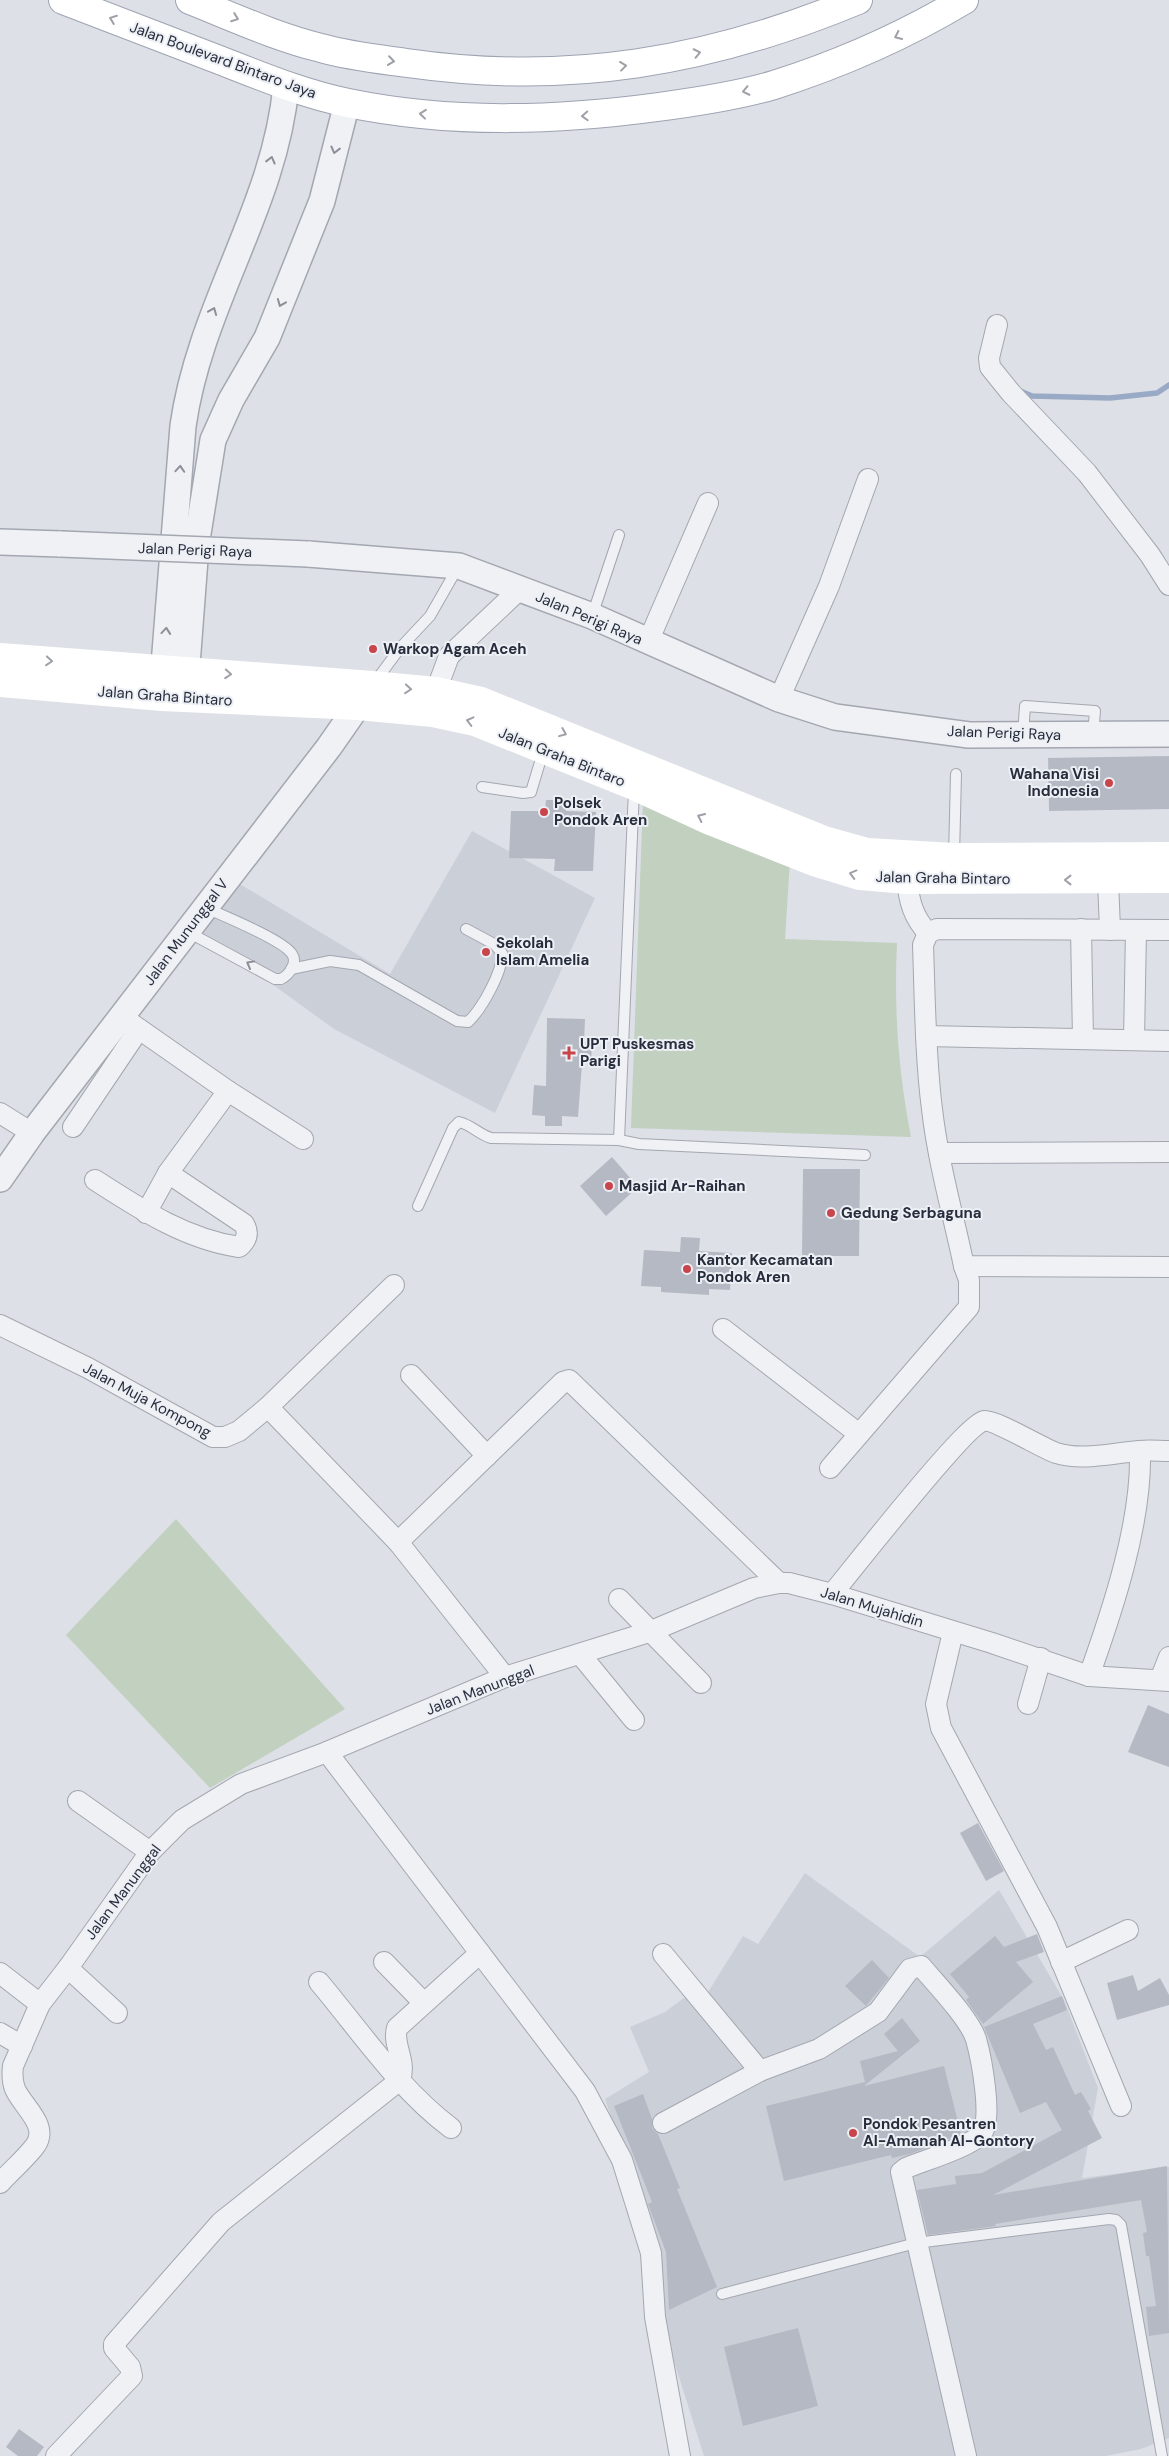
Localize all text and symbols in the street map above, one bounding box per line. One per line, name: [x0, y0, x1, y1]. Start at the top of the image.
one-way arrow: [230, 11, 239, 22]
one-way arrow: [109, 15, 118, 25]
street label: Jalan Boulevard Bintaro Jaya: [127, 17, 319, 103]
one-way arrow: [894, 29, 903, 40]
one-way arrow: [692, 48, 701, 59]
one-way arrow: [387, 55, 395, 66]
one-way arrow: [619, 61, 627, 72]
one-way arrow: [741, 85, 750, 96]
one-way arrow: [419, 109, 427, 120]
one-way arrow: [581, 110, 589, 121]
one-way arrow: [330, 145, 340, 154]
one-way arrow: [265, 155, 276, 164]
one-way arrow: [277, 298, 287, 307]
one-way arrow: [207, 308, 217, 316]
one-way arrow: [174, 465, 185, 473]
street label: Jalan Perigi Raya: [138, 538, 252, 562]
street label: Jalan Perigi Raya: [532, 586, 646, 650]
one-way arrow: [160, 627, 171, 635]
place label: Warkop Agam Aceh: [383, 639, 527, 659]
marker: Warkop Agam Aceh: [367, 643, 379, 655]
one-way arrow: [45, 655, 53, 666]
one-way arrow: [224, 669, 232, 680]
street label: Jalan Graha Bintaro: [97, 681, 233, 711]
one-way arrow: [404, 683, 412, 694]
one-way arrow: [466, 716, 475, 727]
street label: Jalan Perigi Raya: [947, 721, 1061, 745]
street label: Jalan Graha Bintaro: [496, 722, 628, 792]
one-way arrow: [558, 727, 567, 737]
place label: Wahana Visi Indonesia: [1009, 764, 1099, 801]
marker: Wahana Visi Indonesia: [1103, 777, 1115, 789]
place label: Polsek Pondok Aren: [554, 793, 647, 830]
marker: Polsek Pondok Aren: [538, 806, 550, 818]
one-way arrow: [697, 812, 706, 823]
street label: Jalan Graha Bintaro: [875, 867, 1011, 889]
one-way arrow: [850, 869, 858, 879]
street label: Jalan Mununggal V: [139, 874, 233, 990]
one-way arrow: [1064, 875, 1072, 885]
place label: Sekolah Islam Amelia: [496, 933, 589, 970]
marker: Sekolah Islam Amelia: [480, 946, 492, 958]
one-way arrow: [246, 961, 255, 971]
place label: UPT Puskesmas Parigi: [580, 1034, 694, 1071]
marker: UPT Puskesmas Parigi: [562, 1046, 576, 1060]
place label: Masjid Ar-Raihan: [619, 1176, 745, 1196]
marker: Masjid Ar-Raihan: [603, 1180, 615, 1192]
place label: Gedung Serbaguna: [841, 1203, 982, 1223]
marker: Gedung Serbaguna: [825, 1207, 837, 1219]
place label: Kantor Kecamatan Pondok Aren: [697, 1250, 833, 1287]
marker: Kantor Kecamatan Pondok Aren: [681, 1263, 693, 1275]
street label: Jalan Muja Kompong: [79, 1358, 215, 1442]
street label: Jalan Mujahidin: [818, 1582, 926, 1632]
street label: Jalan Manunggal: [423, 1660, 537, 1720]
street label: Jalan Manunggal: [81, 1840, 165, 1944]
place label: Pondok Pesantren Al-Amanah Al-Gontory: [863, 2114, 1034, 2151]
marker: Pondok Pesantren Al-Amanah Al-Gontory: [847, 2127, 859, 2139]

